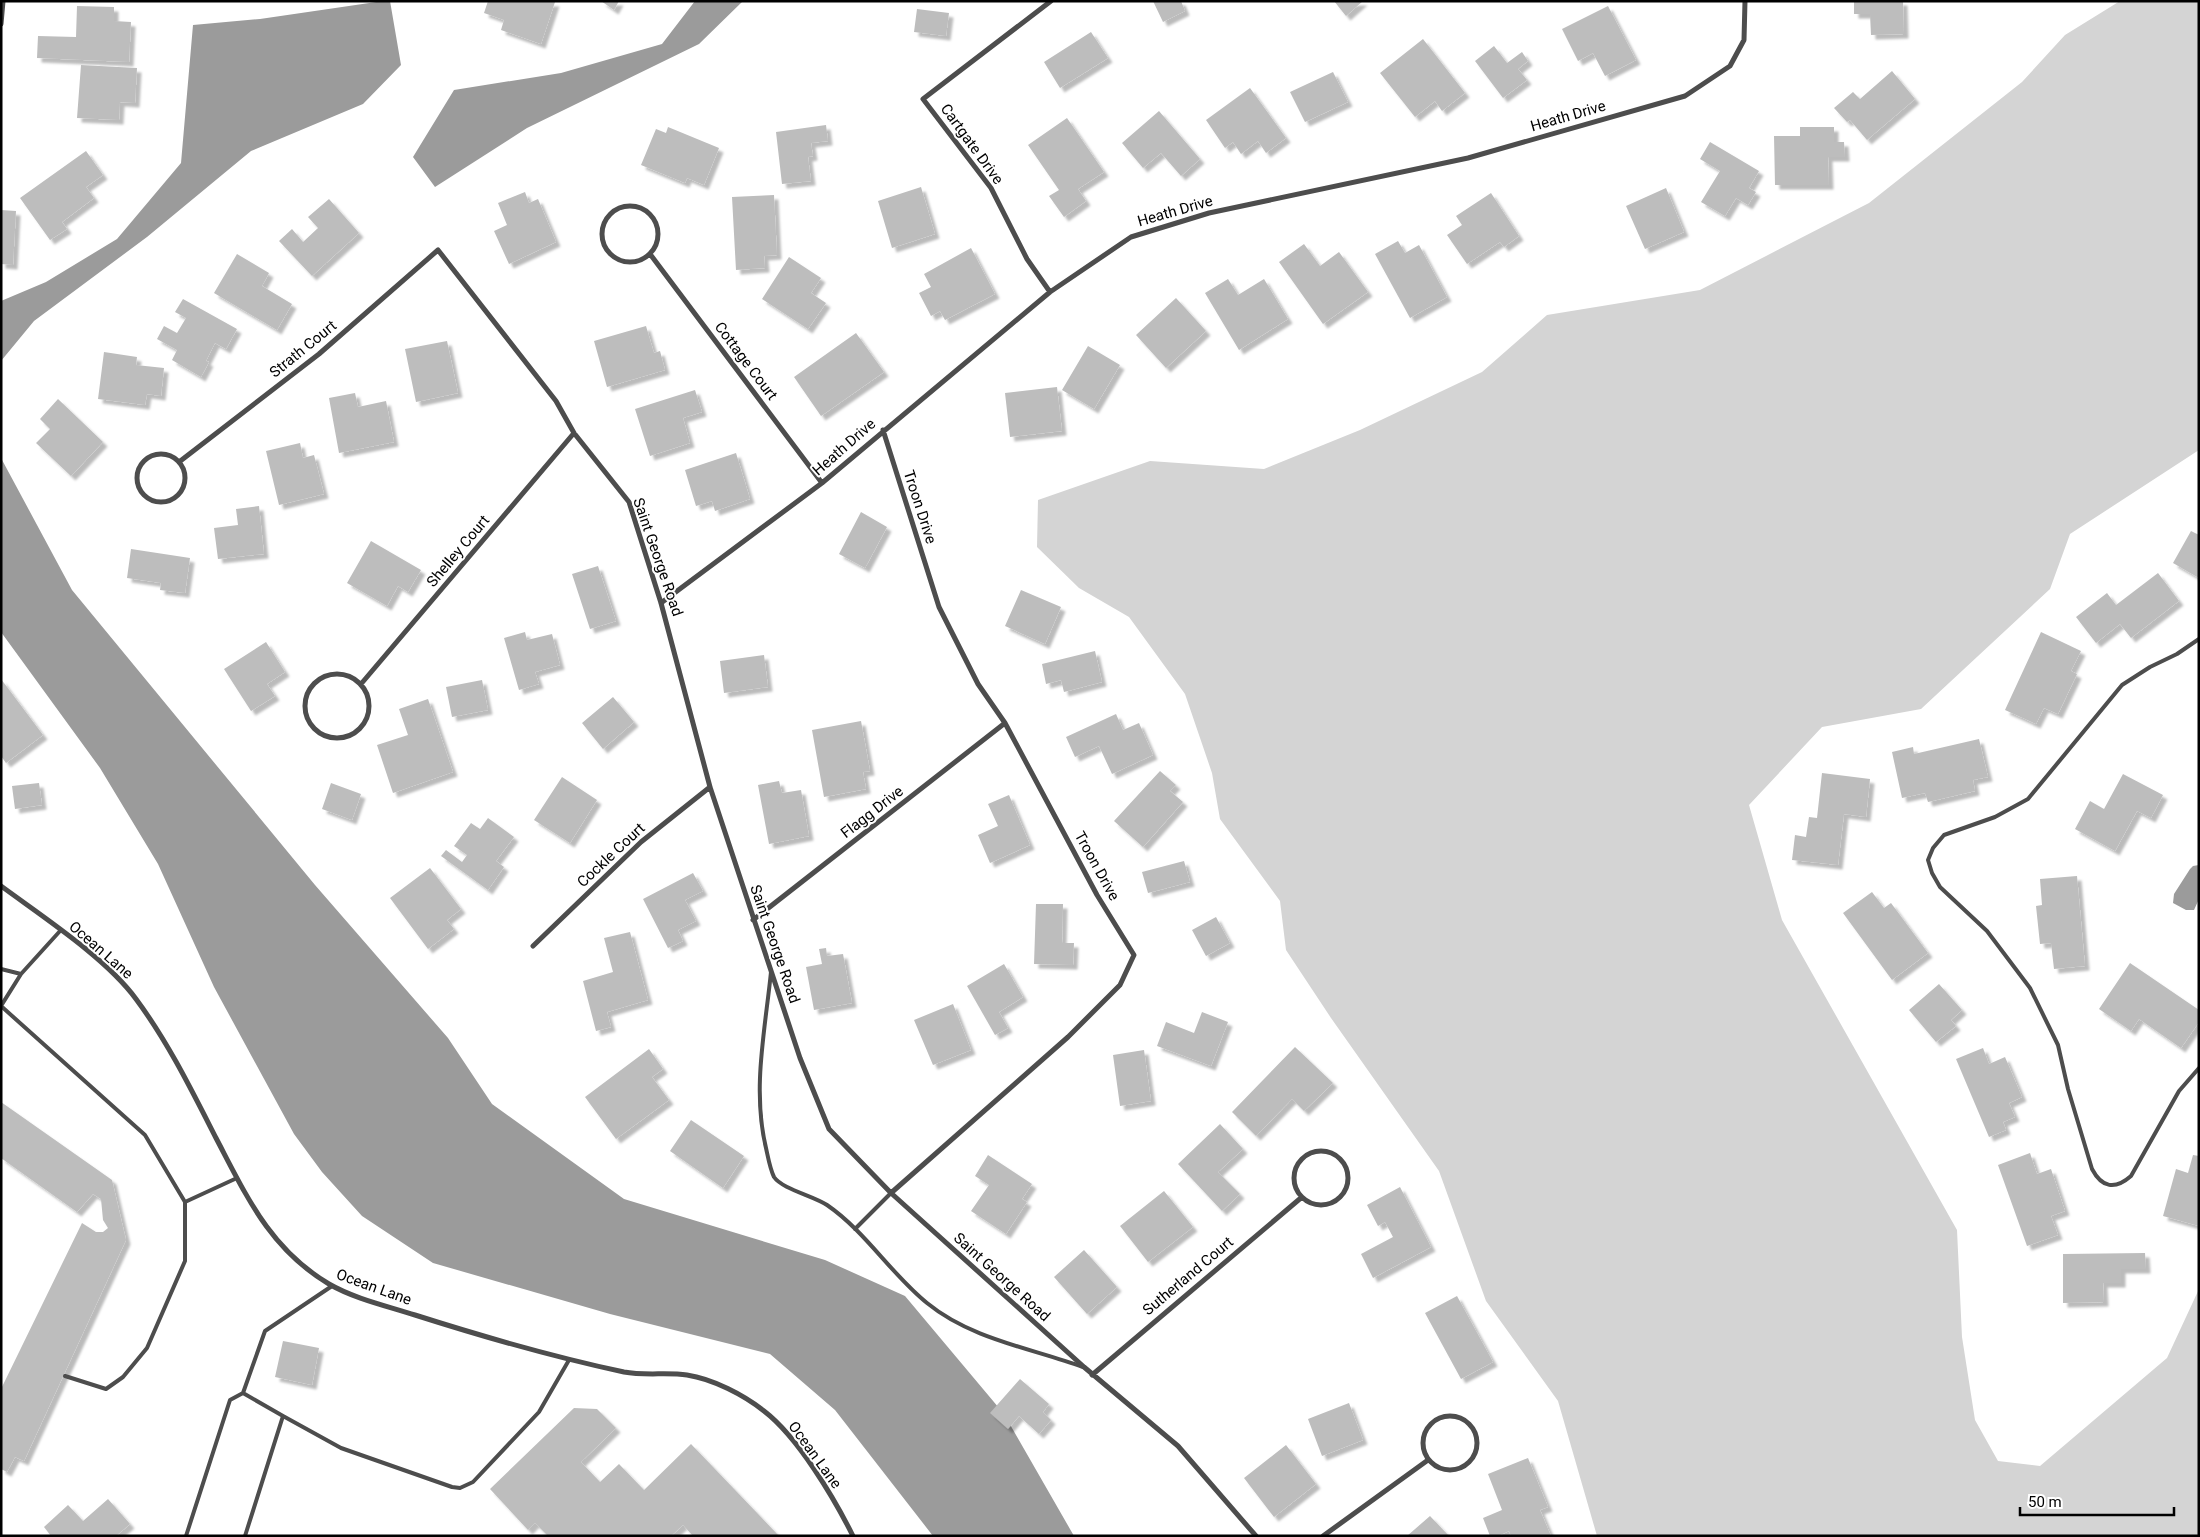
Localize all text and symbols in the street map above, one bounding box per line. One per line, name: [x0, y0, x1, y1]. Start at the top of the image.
street label: Heath Drive: [1528, 97, 1608, 135]
street label: Cartgate Drive: [937, 100, 1007, 188]
street label: Heath Drive: [1135, 192, 1215, 230]
street label: Strath Court: [266, 317, 340, 381]
street label: Cottage Court: [711, 318, 781, 404]
street label: Heath Drive: [809, 415, 879, 479]
street label: Troon Drive: [900, 468, 940, 546]
street label: Saint George Road: [629, 496, 687, 618]
street label: Shelley Court: [423, 511, 493, 591]
street label: Flagg Drive: [837, 782, 907, 842]
street label: Cockle Court: [573, 819, 649, 891]
street label: Troon Drive: [1071, 828, 1123, 904]
street label: Saint George Road: [746, 883, 804, 1005]
street label: Ocean Lane: [65, 917, 137, 983]
street label: Saint George Road: [950, 1229, 1054, 1325]
street label: Sutherland Court: [1139, 1233, 1237, 1319]
street label: Ocean Lane: [334, 1265, 414, 1309]
street label: Ocean Lane: [785, 1418, 845, 1492]
scale bar: [2020, 1484, 2174, 1516]
text: 50 m: [2028, 1493, 2062, 1511]

